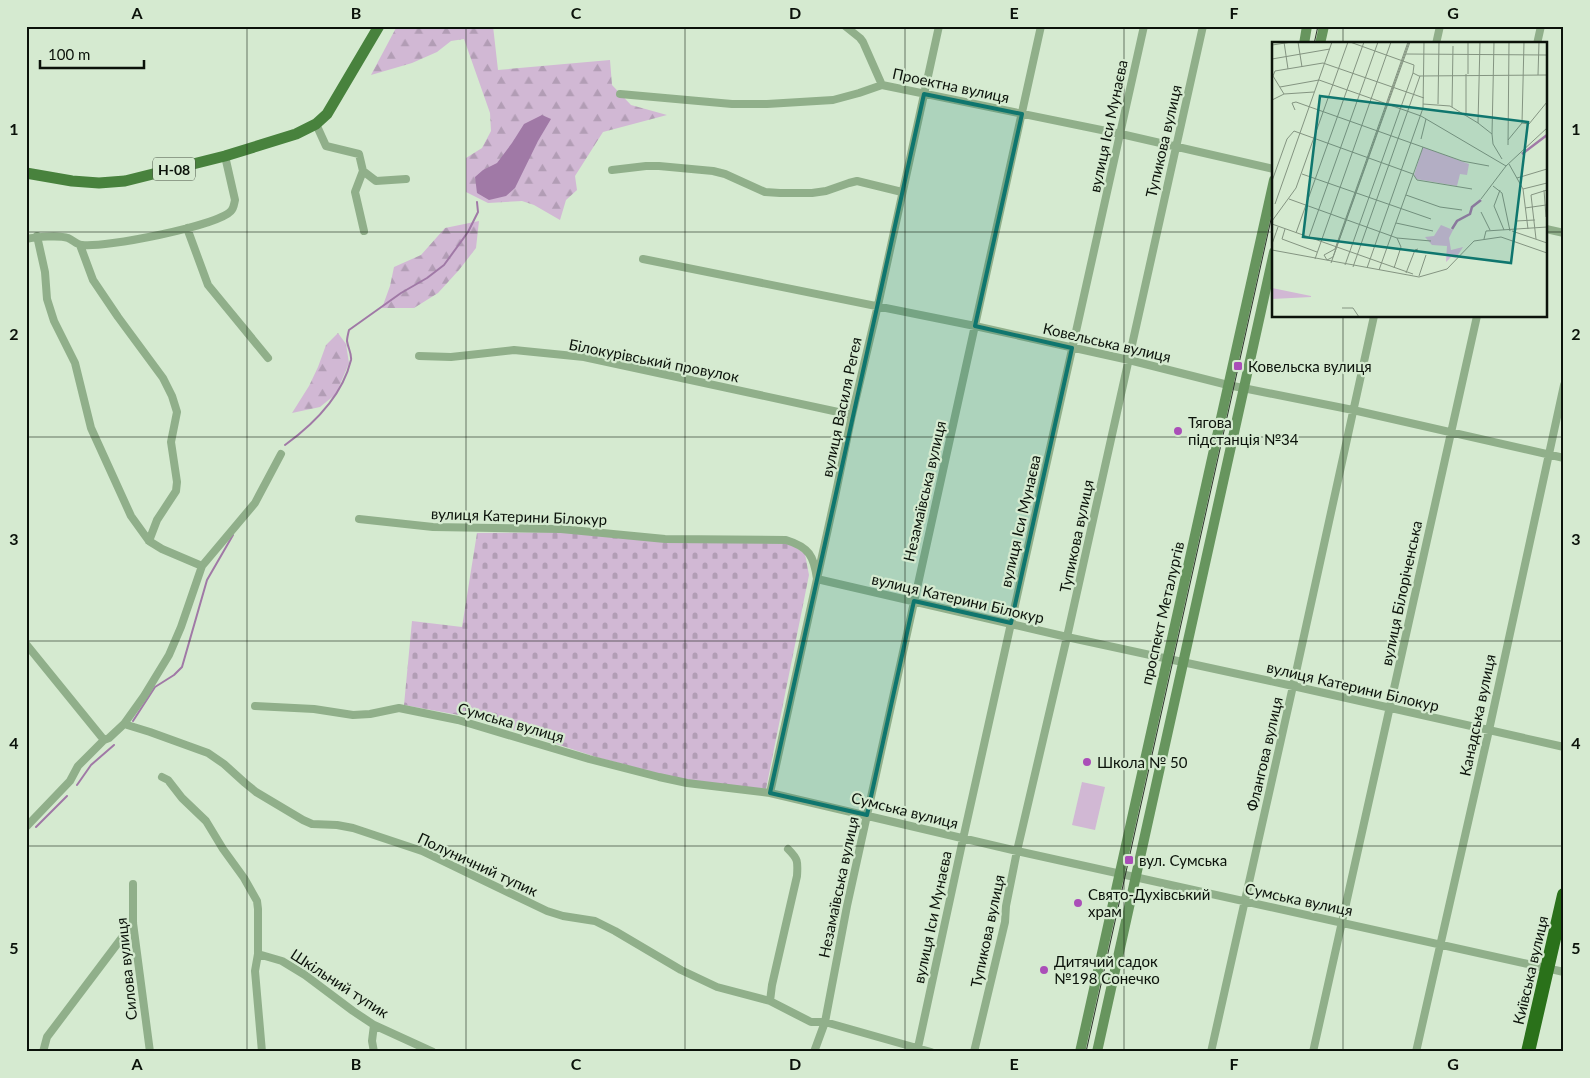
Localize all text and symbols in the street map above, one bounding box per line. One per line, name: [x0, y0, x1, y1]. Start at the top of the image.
text: A: [130, 3, 143, 22]
text: B: [351, 3, 361, 22]
text: C: [571, 3, 582, 22]
text: D: [789, 3, 801, 22]
text: E: [1009, 3, 1019, 22]
text: F: [1229, 3, 1239, 22]
text: G: [1447, 3, 1459, 22]
scale bar: [40, 38, 144, 70]
inset map: [1272, 42, 1548, 318]
text: 100 m: [48, 45, 90, 63]
street label: вулиця Іси Мунаєва: [1085, 58, 1131, 194]
street label: Проектна вулиця: [891, 64, 1011, 106]
street label: Тупикова вулиця: [1141, 83, 1185, 199]
text: 1: [9, 119, 19, 138]
text: 1: [1571, 119, 1581, 138]
road number: Н-08: [153, 157, 195, 180]
street label: Ковельська вулиця: [1041, 319, 1173, 365]
text: 2: [9, 324, 19, 343]
text: 2: [1571, 324, 1581, 343]
street label: Білокурівський провулок: [567, 335, 741, 385]
street label: вулиця Василя Регея: [817, 335, 865, 479]
place label: Ковельска вулиця: [1248, 357, 1372, 375]
marker: Ковельска вулиця: [1232, 360, 1244, 372]
place label: Тягова пiдстанцiя №34: [1188, 413, 1299, 448]
street label: Незамаївська вулиця: [899, 419, 949, 563]
marker: Тягова пiдстанцiя №34: [1172, 425, 1184, 437]
street label: вулиця Іси Мунаєва: [996, 453, 1044, 589]
street label: Тупикова вулиця: [1055, 478, 1097, 594]
street label: вулиця Катерини Білокур: [431, 504, 607, 528]
street label: вулиця Білоріченська: [1377, 519, 1425, 667]
text: 3: [9, 529, 19, 548]
text: 3: [1571, 529, 1581, 548]
street label: проспект Металургів: [1137, 540, 1187, 686]
street label: вулиця Катерини Білокур: [870, 569, 1046, 627]
street label: Канадська вулиця: [1455, 652, 1499, 778]
street label: вулиця Катерини Білокур: [1265, 657, 1441, 715]
street label: Флангова вулиця: [1242, 695, 1286, 813]
street label: Сумська вулиця: [456, 698, 566, 746]
text: 4: [9, 733, 19, 752]
text: 4: [1571, 733, 1581, 752]
place label: Школа № 50: [1097, 753, 1188, 771]
marker: Школа № 50: [1081, 756, 1093, 768]
street label: Сумська вулиця: [850, 788, 960, 832]
street label: Незамаївська вулиця: [814, 815, 862, 959]
street label: Полуничний тупик: [415, 828, 541, 900]
street label: вулиця Іси Мунаєва: [909, 849, 955, 985]
place label: вул. Сумська: [1139, 851, 1227, 869]
marker: вул. Сумська: [1123, 854, 1135, 866]
street label: Тупикова вулиця: [966, 873, 1008, 989]
street label: Сумська вулиця: [1243, 879, 1355, 919]
place label: Свято-Духівський храм: [1088, 885, 1210, 920]
marker: Свято-Духівський храм: [1072, 897, 1084, 909]
street label: Київська вулиця: [1509, 914, 1551, 1026]
street label: Силова вулиця: [112, 917, 140, 1021]
text: 5: [9, 938, 19, 957]
text: 5: [1571, 938, 1581, 957]
street label: Шкільний тупик: [288, 945, 393, 1021]
place label: Дитячий садок №198 Сонечко: [1054, 952, 1160, 987]
marker: Дитячий садок №198 Сонечко: [1038, 964, 1050, 976]
text: A: [130, 1054, 143, 1073]
text: B: [351, 1054, 361, 1073]
text: C: [571, 1054, 582, 1073]
text: D: [789, 1054, 801, 1073]
text: E: [1009, 1054, 1019, 1073]
text: F: [1229, 1054, 1239, 1073]
text: G: [1447, 1054, 1459, 1073]

